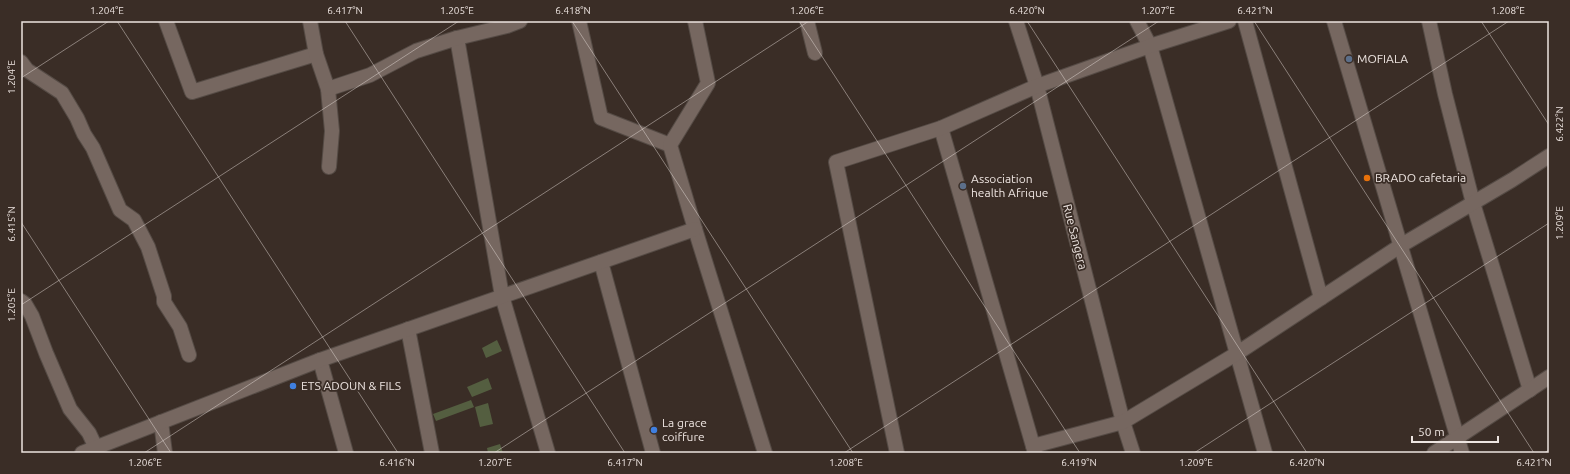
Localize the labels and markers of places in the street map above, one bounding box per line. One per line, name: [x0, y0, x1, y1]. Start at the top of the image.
place label: MOFIALA: [1357, 52, 1408, 65]
marker: MOFIALA: [1344, 54, 1354, 64]
place label: BRADO cafetaria: [1375, 171, 1466, 184]
place label: Association health Afrique: [971, 172, 1048, 199]
marker: BRADO cafetaria: [1362, 173, 1372, 183]
marker: Association health Afrique: [958, 181, 968, 191]
place label: ETS ADOUN & FILS: [301, 379, 401, 392]
marker: ETS ADOUN & FILS: [288, 381, 298, 391]
place label: La grace coiffure: [662, 416, 707, 443]
marker: La grace coiffure: [649, 425, 659, 435]

